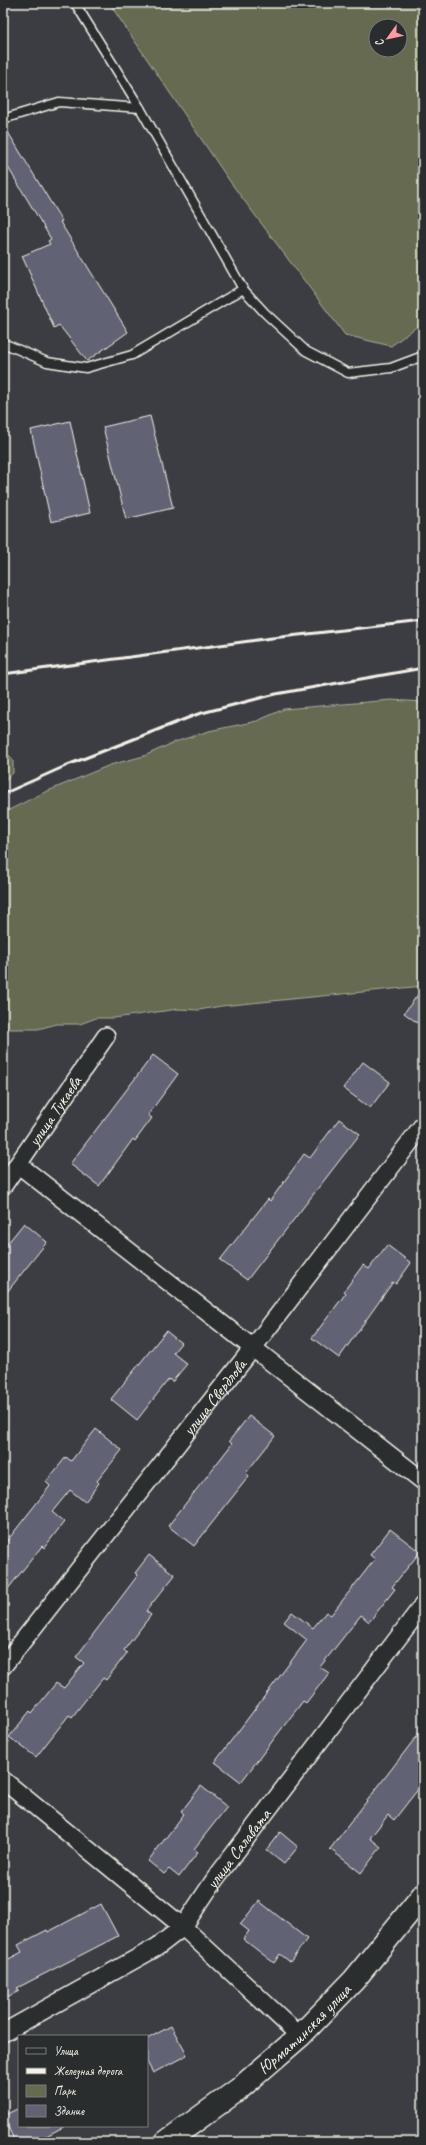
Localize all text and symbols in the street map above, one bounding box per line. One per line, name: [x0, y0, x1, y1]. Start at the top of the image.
north arrow: [368, 18, 408, 58]
text: С: [371, 36, 387, 50]
street label: улица Тукаева: [22, 1071, 87, 1151]
street label: улица Свердлова: [177, 1353, 252, 1440]
street label: улица Салавата: [200, 1803, 276, 1894]
street label: Юрматинская улица: [253, 1978, 356, 2079]
legend: [18, 2035, 148, 2127]
text: Улица: [54, 2043, 79, 2059]
text: Железная дорога: [54, 2063, 123, 2079]
text: Парк: [54, 2083, 77, 2099]
text: Здание: [54, 2103, 85, 2119]

